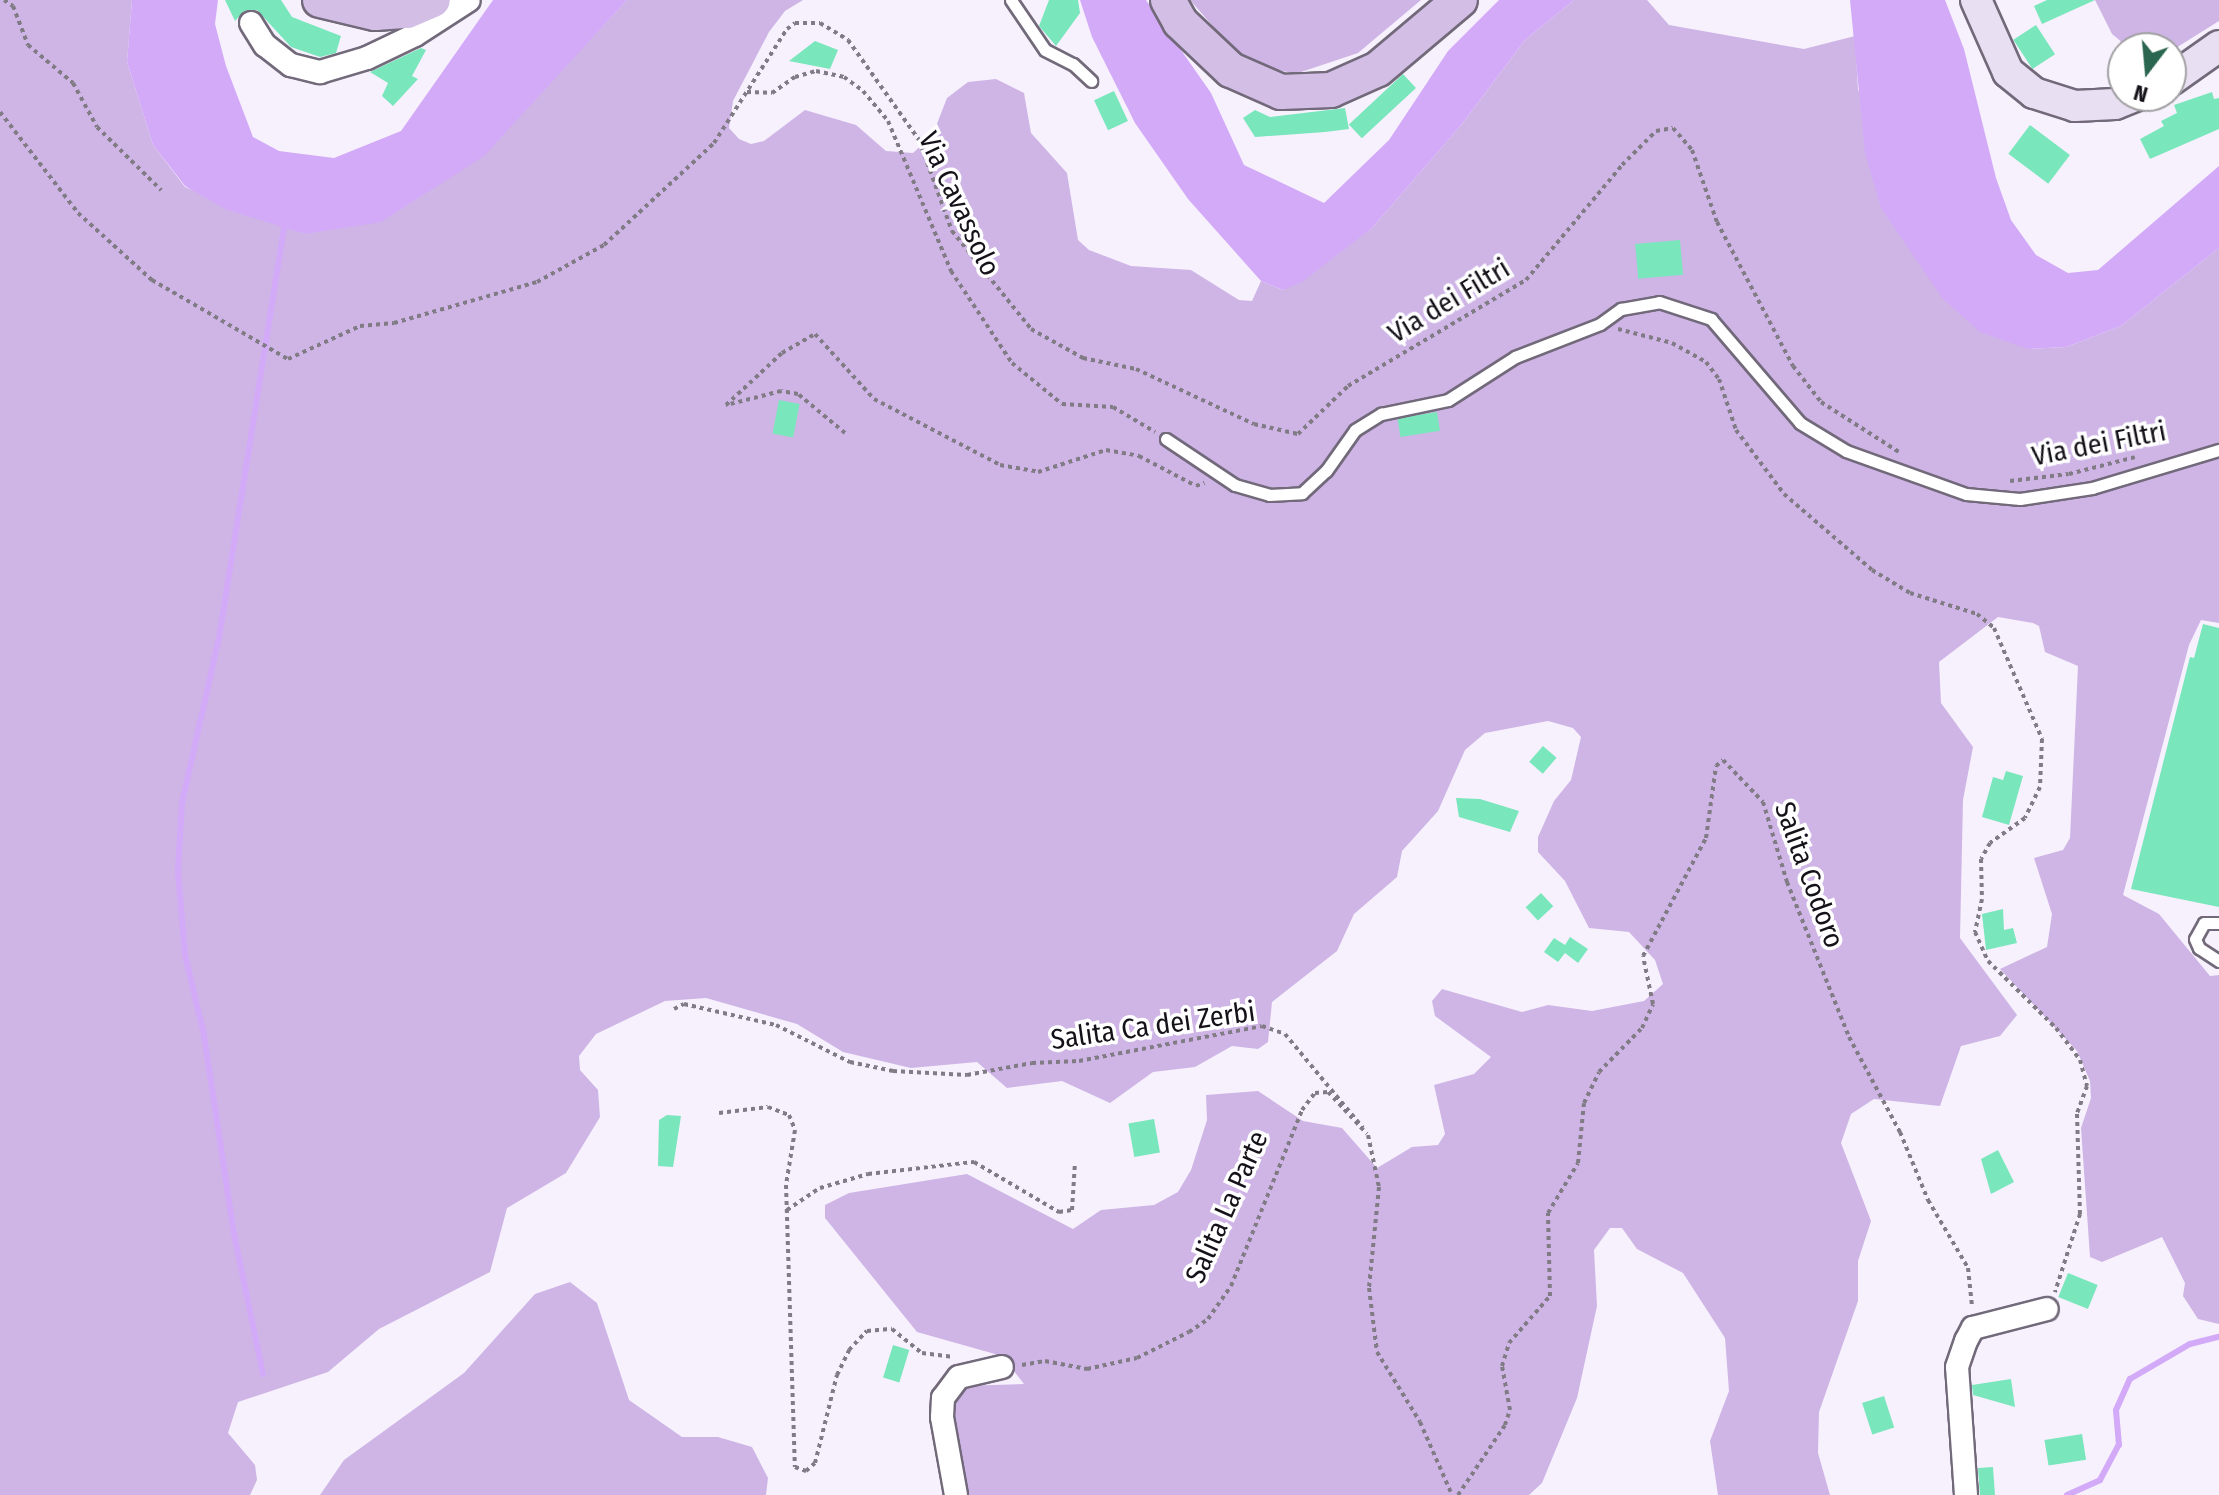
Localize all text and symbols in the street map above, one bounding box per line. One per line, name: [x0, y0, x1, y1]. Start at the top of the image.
north arrow: [2107, 32, 2187, 112]
text: N: [2131, 79, 2151, 108]
street label: Via Cavassolo: [911, 127, 1007, 281]
street label: Via dei Filtri: [1382, 252, 1516, 350]
street label: Via dei Filtri: [2029, 415, 2169, 473]
street label: Salita Codoro: [1767, 797, 1851, 953]
street label: Salita Ca dei Zerbi: [1049, 995, 1257, 1057]
street label: Salita La Parte: [1179, 1126, 1275, 1288]

